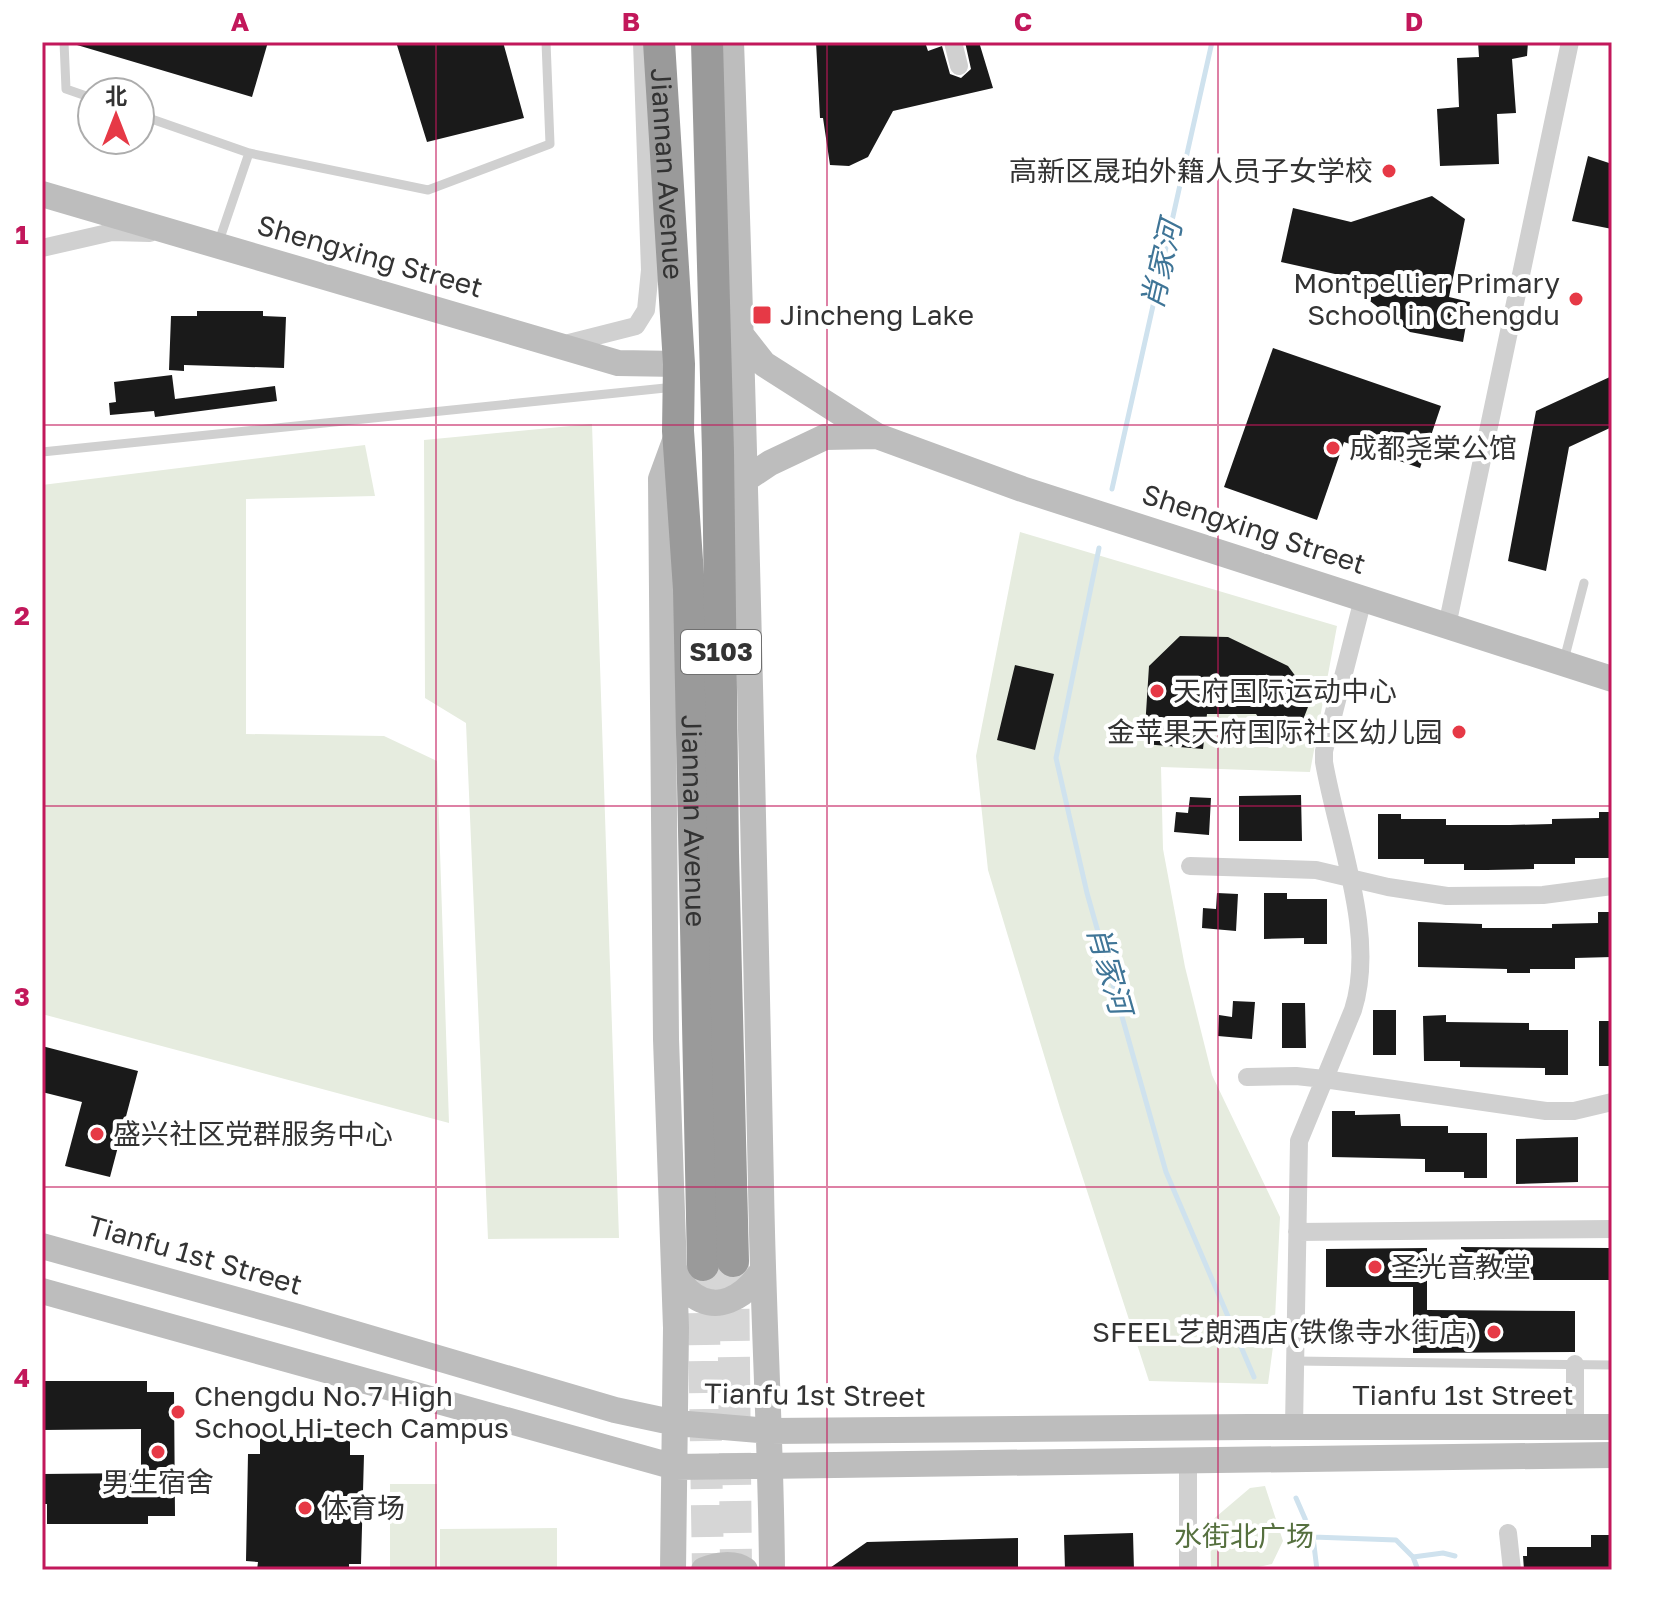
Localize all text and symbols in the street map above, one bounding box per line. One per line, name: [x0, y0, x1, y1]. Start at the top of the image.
text: A: [231, 6, 250, 37]
text: B: [622, 6, 640, 37]
text: C: [1014, 6, 1032, 37]
text: D: [1405, 6, 1423, 37]
street label: Jiannan Avenue: [645, 67, 691, 281]
north arrow: [76, 76, 156, 156]
text: 北: [105, 82, 127, 109]
place label: 高新区晟珀外籍人员子女学校: [1009, 154, 1373, 187]
marker: 高新区晟珀外籍人员子女学校: [1380, 162, 1398, 180]
street label: Shengxing Street: [254, 208, 487, 303]
water label: 肖家河: [1133, 212, 1190, 313]
text: 1: [15, 219, 29, 250]
place label: Montpellier Primary School in Chengdu: [1293, 266, 1560, 331]
marker: Montpellier Primary School in Chengdu: [1567, 290, 1585, 308]
place label: Jincheng Lake: [780, 298, 974, 331]
marker: Jincheng Lake: [751, 304, 773, 326]
place label: 成都尧棠公馆: [1349, 431, 1517, 464]
marker: 成都尧棠公馆: [1324, 439, 1342, 457]
street label: Shengxing Street: [1138, 477, 1370, 580]
text: 2: [14, 600, 30, 631]
road number: S103: [681, 630, 761, 674]
place label: 天府国际运动中心: [1173, 674, 1397, 707]
marker: 天府国际运动中心: [1148, 682, 1166, 700]
street label: Jiannan Avenue: [676, 714, 713, 927]
place label: 金苹果天府国际社区幼儿园: [1107, 715, 1443, 748]
marker: 金苹果天府国际社区幼儿园: [1450, 723, 1468, 741]
water label: 肖家河: [1080, 922, 1141, 1023]
text: 3: [14, 981, 30, 1012]
place label: 盛兴社区党群服务中心: [113, 1117, 393, 1150]
marker: 盛兴社区党群服务中心: [88, 1125, 106, 1143]
street label: Tianfu 1st Street: [84, 1208, 306, 1301]
place label: 圣光音教堂: [1391, 1250, 1531, 1283]
marker: 圣光音教堂: [1366, 1258, 1384, 1276]
place label: SFEEL艺朗酒店(铁像寺水街店): [1092, 1315, 1478, 1348]
marker: SFEEL艺朗酒店(铁像寺水街店): [1485, 1323, 1503, 1341]
text: 4: [14, 1362, 30, 1393]
street label: Tianfu 1st Street: [704, 1376, 926, 1413]
street label: Tianfu 1st Street: [1352, 1378, 1574, 1411]
place label: Chengdu No.7 High School Hi-tech Campus: [194, 1379, 509, 1444]
marker: Chengdu No.7 High School Hi-tech Campus: [169, 1403, 187, 1421]
marker: 男生宿舍: [149, 1443, 167, 1461]
place label: 男生宿舍: [102, 1465, 214, 1498]
place label: 体育场: [321, 1491, 405, 1524]
marker: 体育场: [296, 1499, 314, 1517]
park label: 水街北广场: [1174, 1519, 1314, 1552]

